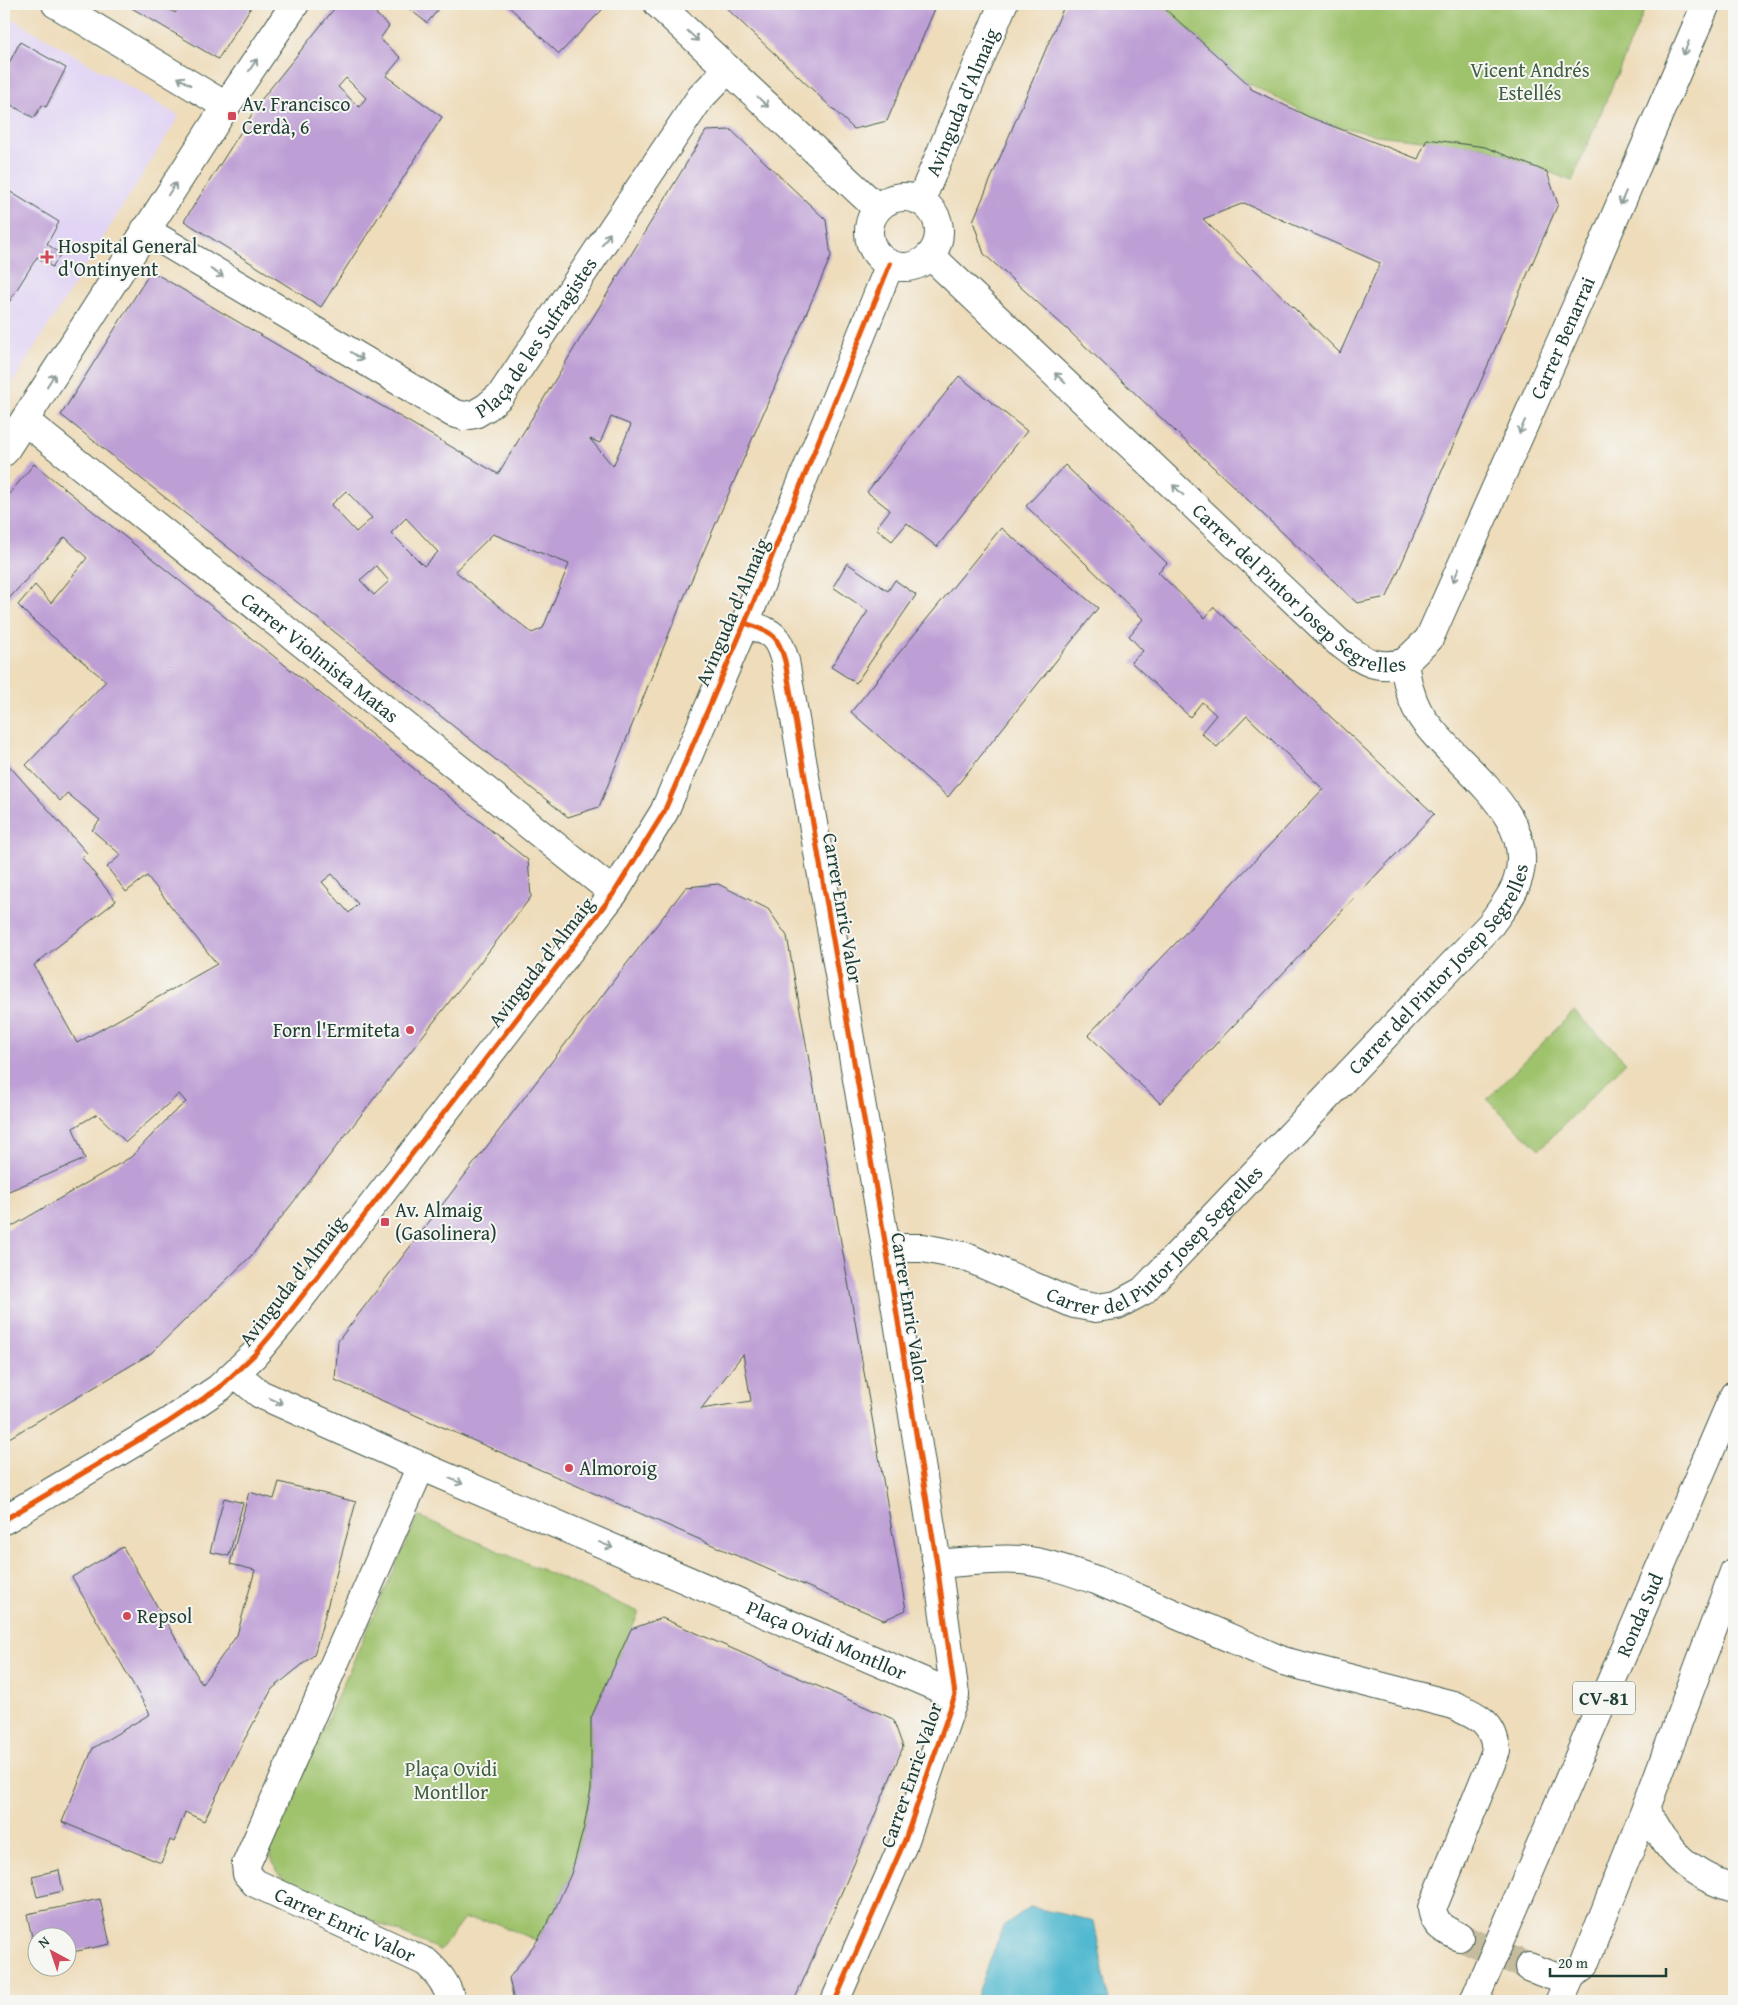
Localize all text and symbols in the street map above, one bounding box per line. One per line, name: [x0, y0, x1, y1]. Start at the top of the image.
street label: Avinguda d'Almaig: [918, 23, 1005, 181]
one-way arrow: [687, 30, 699, 42]
one-way arrow: [1681, 40, 1691, 55]
park label: Vicent Andrés Estellés: [1470, 55, 1590, 107]
one-way arrow: [248, 59, 258, 73]
one-way arrow: [177, 75, 191, 85]
place label: Av. Francisco Cerdà, 6: [242, 89, 350, 141]
one-way arrow: [757, 96, 770, 108]
marker: Av. Francisco Cerdà, 6: [226, 110, 238, 122]
one-way arrow: [167, 183, 177, 197]
one-way arrow: [1617, 190, 1627, 205]
place label: Hospital General d'Ontinyent: [58, 231, 198, 283]
one-way arrow: [601, 232, 611, 246]
marker: Hospital General d'Ontinyent: [40, 250, 54, 264]
street label: Plaça de les Sufragistes: [470, 251, 604, 425]
one-way arrow: [210, 268, 224, 278]
street label: Carrer Benarrai: [1522, 271, 1602, 404]
one-way arrow: [350, 351, 364, 361]
one-way arrow: [1054, 372, 1066, 384]
one-way arrow: [46, 373, 56, 387]
one-way arrow: [1517, 419, 1527, 434]
one-way arrow: [1171, 484, 1184, 496]
street label: Carrer del Pintor Josep Segrelles: [1186, 496, 1408, 679]
street label: Avinguda d'Almaig: [687, 533, 776, 690]
one-way arrow: [1451, 567, 1460, 582]
street label: Carrer Violinista Matas: [235, 585, 405, 729]
street label: Carrer Enric Valor: [816, 830, 871, 985]
street label: Carrer del Pintor Josep Segrelles: [1341, 862, 1535, 1081]
street label: Avinguda d'Almaig: [480, 890, 601, 1033]
place label: Forn l'Ermiteta: [273, 1015, 401, 1044]
marker: Forn l'Ermiteta: [404, 1024, 416, 1036]
street label: Carrer del Pintor Josep Segrelles: [1042, 1158, 1269, 1322]
place label: Av. Almaig (Gasolinera): [395, 1195, 497, 1247]
street label: Avinguda d'Almaig: [231, 1209, 352, 1352]
marker: Av. Almaig (Gasolinera): [379, 1216, 391, 1228]
street label: Carrer Enric Valor: [884, 1230, 937, 1385]
one-way arrow: [268, 1397, 283, 1407]
place label: Almoroig: [579, 1453, 657, 1482]
marker: Almoroig: [563, 1462, 575, 1474]
one-way arrow: [448, 1477, 463, 1487]
one-way arrow: [598, 1541, 613, 1551]
street label: Ronda Sud: [1608, 1568, 1670, 1661]
street label: Plaça Ovidi Montllor: [742, 1592, 911, 1687]
place label: Repsol: [137, 1601, 193, 1630]
marker: Repsol: [121, 1610, 133, 1622]
road number: CV-81: [1573, 1682, 1635, 1715]
street label: Carrer Enric Valor: [872, 1698, 949, 1852]
park label: Plaça Ovidi Montllor: [405, 1754, 498, 1806]
street label: Carrer Enric Valor: [270, 1879, 421, 1969]
north arrow: [28, 1928, 78, 1978]
text: N: [34, 1931, 54, 1953]
scale bar: [1550, 1945, 1667, 1977]
text: 20 m: [1558, 1952, 1589, 1973]

